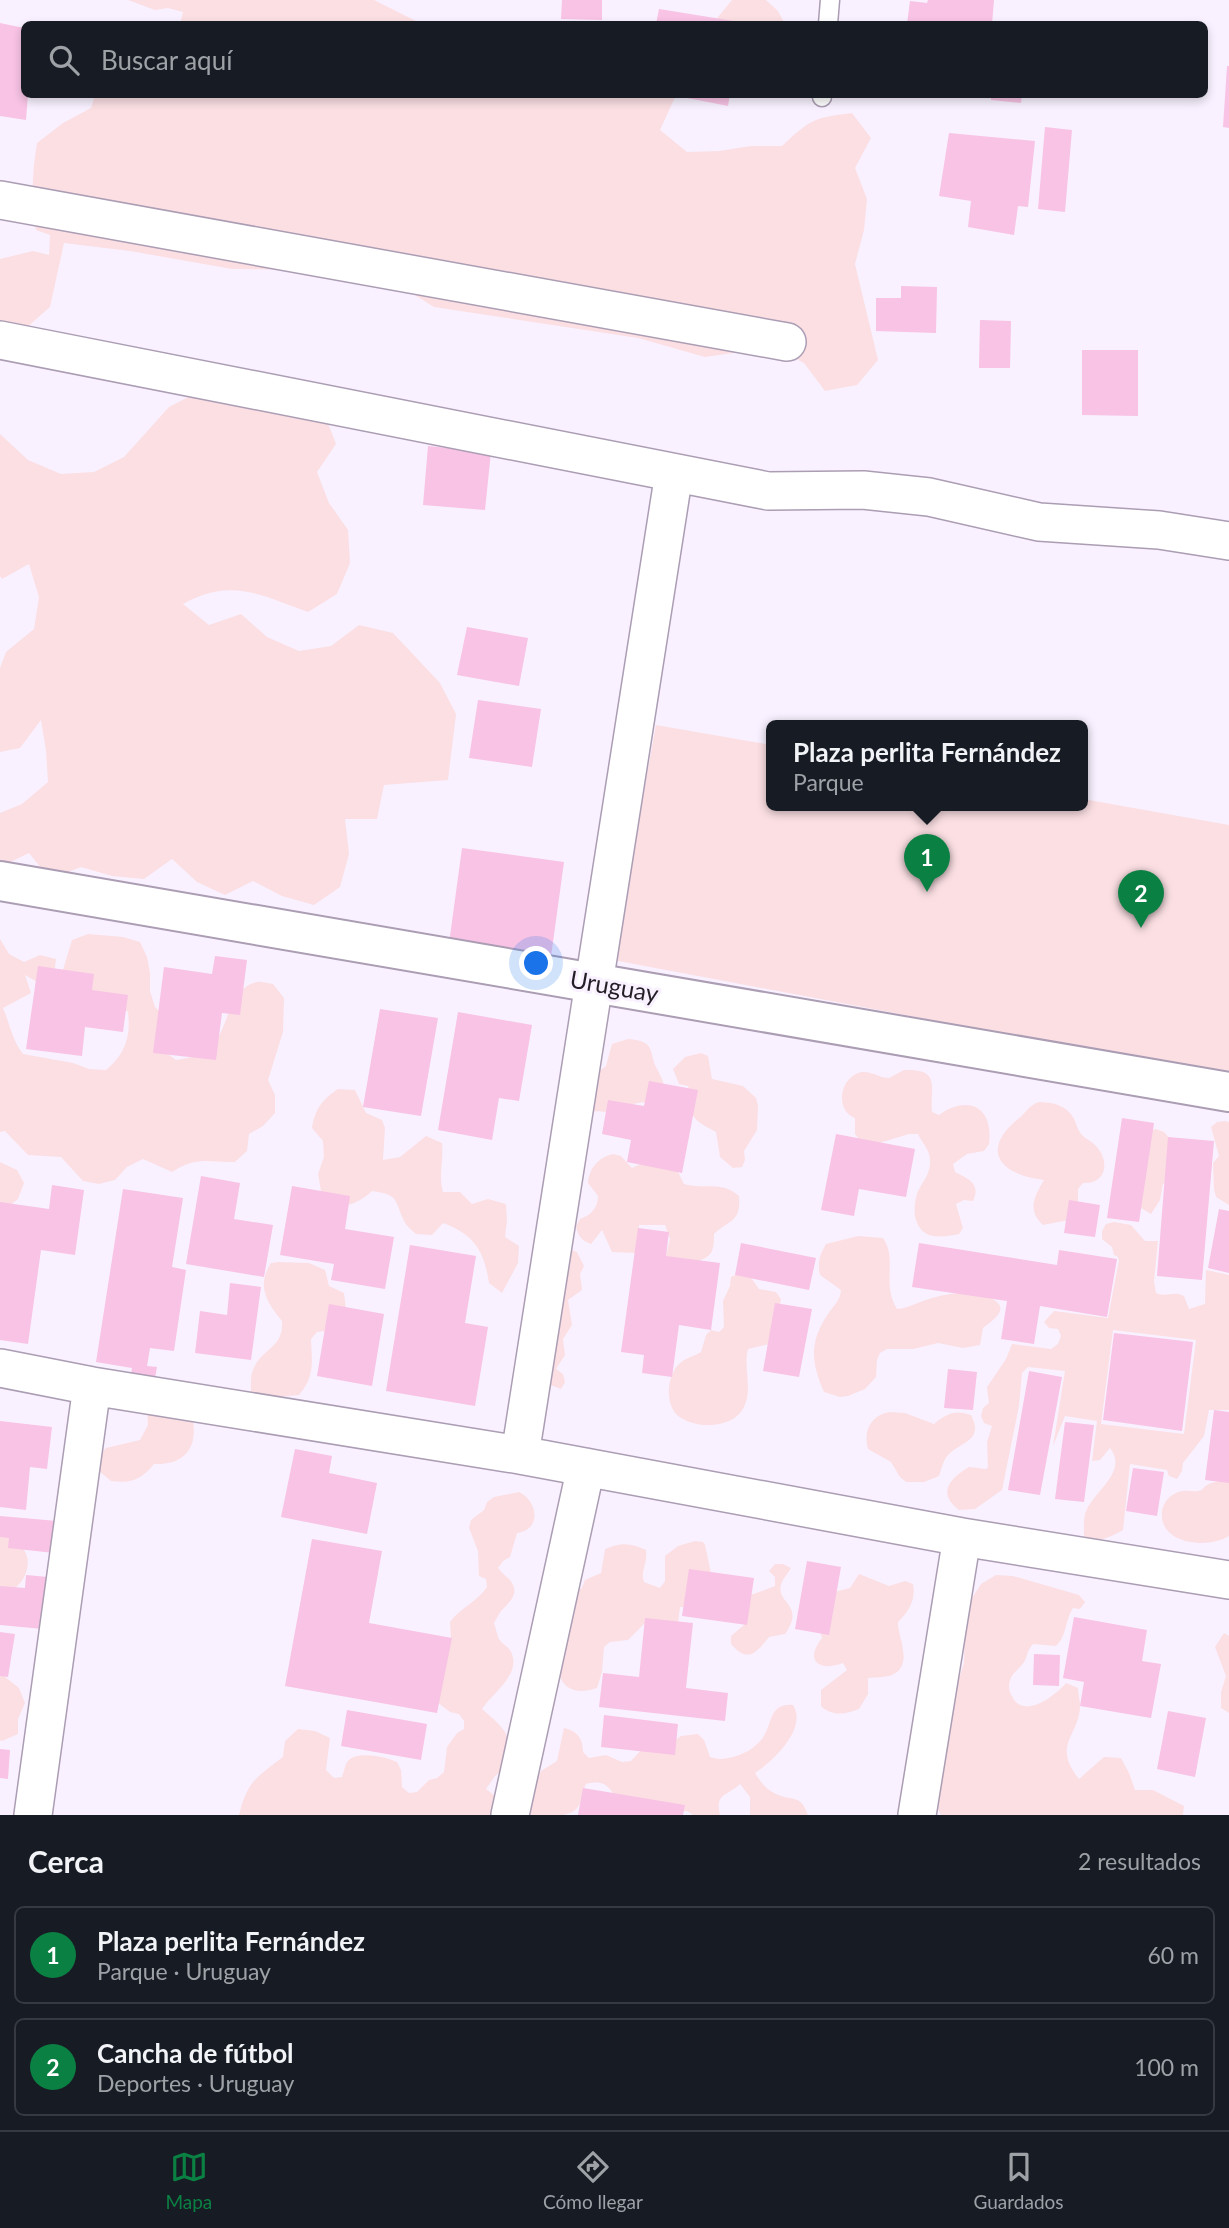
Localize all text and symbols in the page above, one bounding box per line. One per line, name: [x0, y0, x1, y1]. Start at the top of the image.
search box: [21, 21, 1208, 98]
icon: search: [45, 41, 83, 79]
text: Buscar aquí: [101, 44, 232, 76]
popup: [766, 720, 1088, 811]
text: Plaza perlita Fernández: [793, 736, 1061, 768]
text: Parque: [793, 768, 864, 796]
pin: 1: [904, 834, 950, 892]
pin: 2: [1118, 870, 1164, 928]
your location: [519, 946, 553, 980]
street label: Uruguay: [568, 963, 661, 1008]
text: Cerca: [28, 1843, 104, 1879]
text: 2 resultados: [1078, 1847, 1201, 1875]
text: Plaza perlita Fernández: [97, 1925, 365, 1957]
text: 1: [46, 1941, 60, 1969]
text: 60 m: [1148, 1941, 1199, 1969]
text: Parque · Uruguay: [97, 1957, 271, 1985]
text: Cancha de fútbol: [97, 2037, 294, 2069]
text: 2: [46, 2053, 60, 2081]
text: 100 m: [1134, 2053, 1199, 2081]
text: Deportes · Uruguay: [97, 2069, 294, 2097]
tab: Mapa: [165, 2148, 212, 2213]
tab: Cómo llegar: [543, 2148, 643, 2213]
tab: Guardados: [974, 2148, 1064, 2213]

